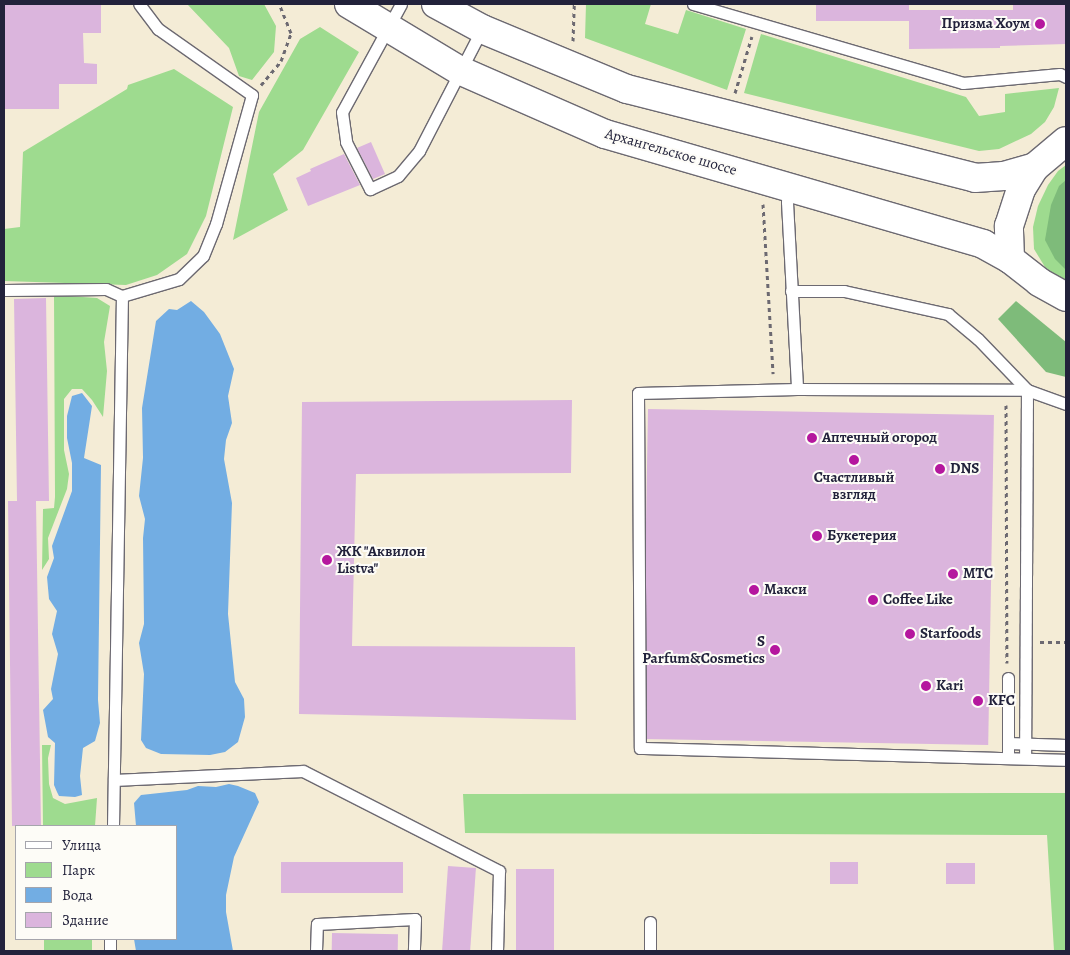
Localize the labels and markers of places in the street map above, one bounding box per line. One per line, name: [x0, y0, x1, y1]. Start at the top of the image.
place label: Призма Хоум: [942, 15, 1030, 33]
marker: Призма Хоум: [1034, 18, 1046, 30]
place label: Аптечный огород: [822, 429, 937, 447]
marker: Аптечный огород: [806, 432, 818, 444]
marker: Счастливый взгляд: [848, 454, 860, 466]
place label: DNS: [950, 460, 979, 478]
marker: DNS: [934, 463, 946, 475]
place label: Счастливый взгляд: [814, 468, 894, 503]
place label: Букетерия: [827, 527, 897, 545]
marker: Букетерия: [811, 530, 823, 542]
place label: ЖК "Аквилон Listva": [337, 542, 426, 577]
marker: ЖК "Аквилон Listva": [321, 554, 333, 566]
place label: МТС: [963, 565, 993, 583]
marker: МТС: [947, 568, 959, 580]
place label: Макси: [764, 581, 807, 599]
marker: Макси: [748, 584, 760, 596]
place label: Coffee Like: [883, 591, 953, 609]
marker: Coffee Like: [867, 594, 879, 606]
place label: Starfoods: [920, 625, 981, 643]
marker: Starfoods: [904, 628, 916, 640]
place label: S Parfum&Cosmetics: [642, 632, 765, 667]
marker: S Parfum&Cosmetics: [769, 644, 781, 656]
place label: Kari: [936, 677, 963, 695]
marker: Kari: [920, 680, 932, 692]
place label: KFC: [988, 692, 1015, 710]
marker: KFC: [972, 695, 984, 707]

